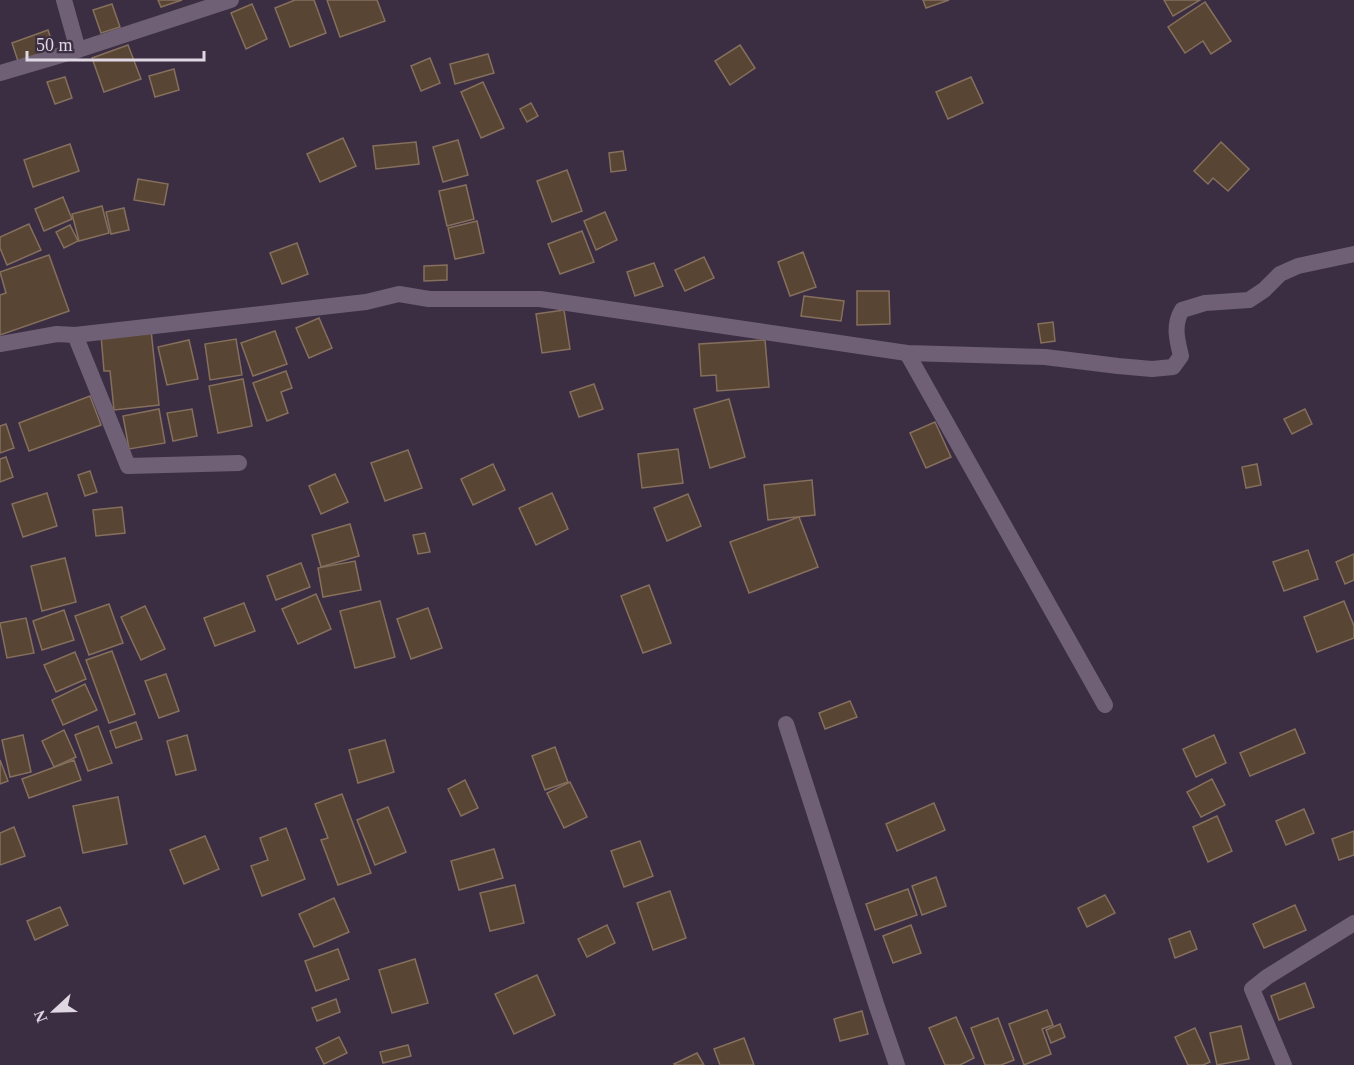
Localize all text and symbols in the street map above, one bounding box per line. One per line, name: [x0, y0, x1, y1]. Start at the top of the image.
scale bar: [27, 24, 204, 62]
text: 50 m: [36, 35, 73, 55]
north arrow: [24, 981, 84, 1041]
text: N: [30, 1007, 51, 1025]

